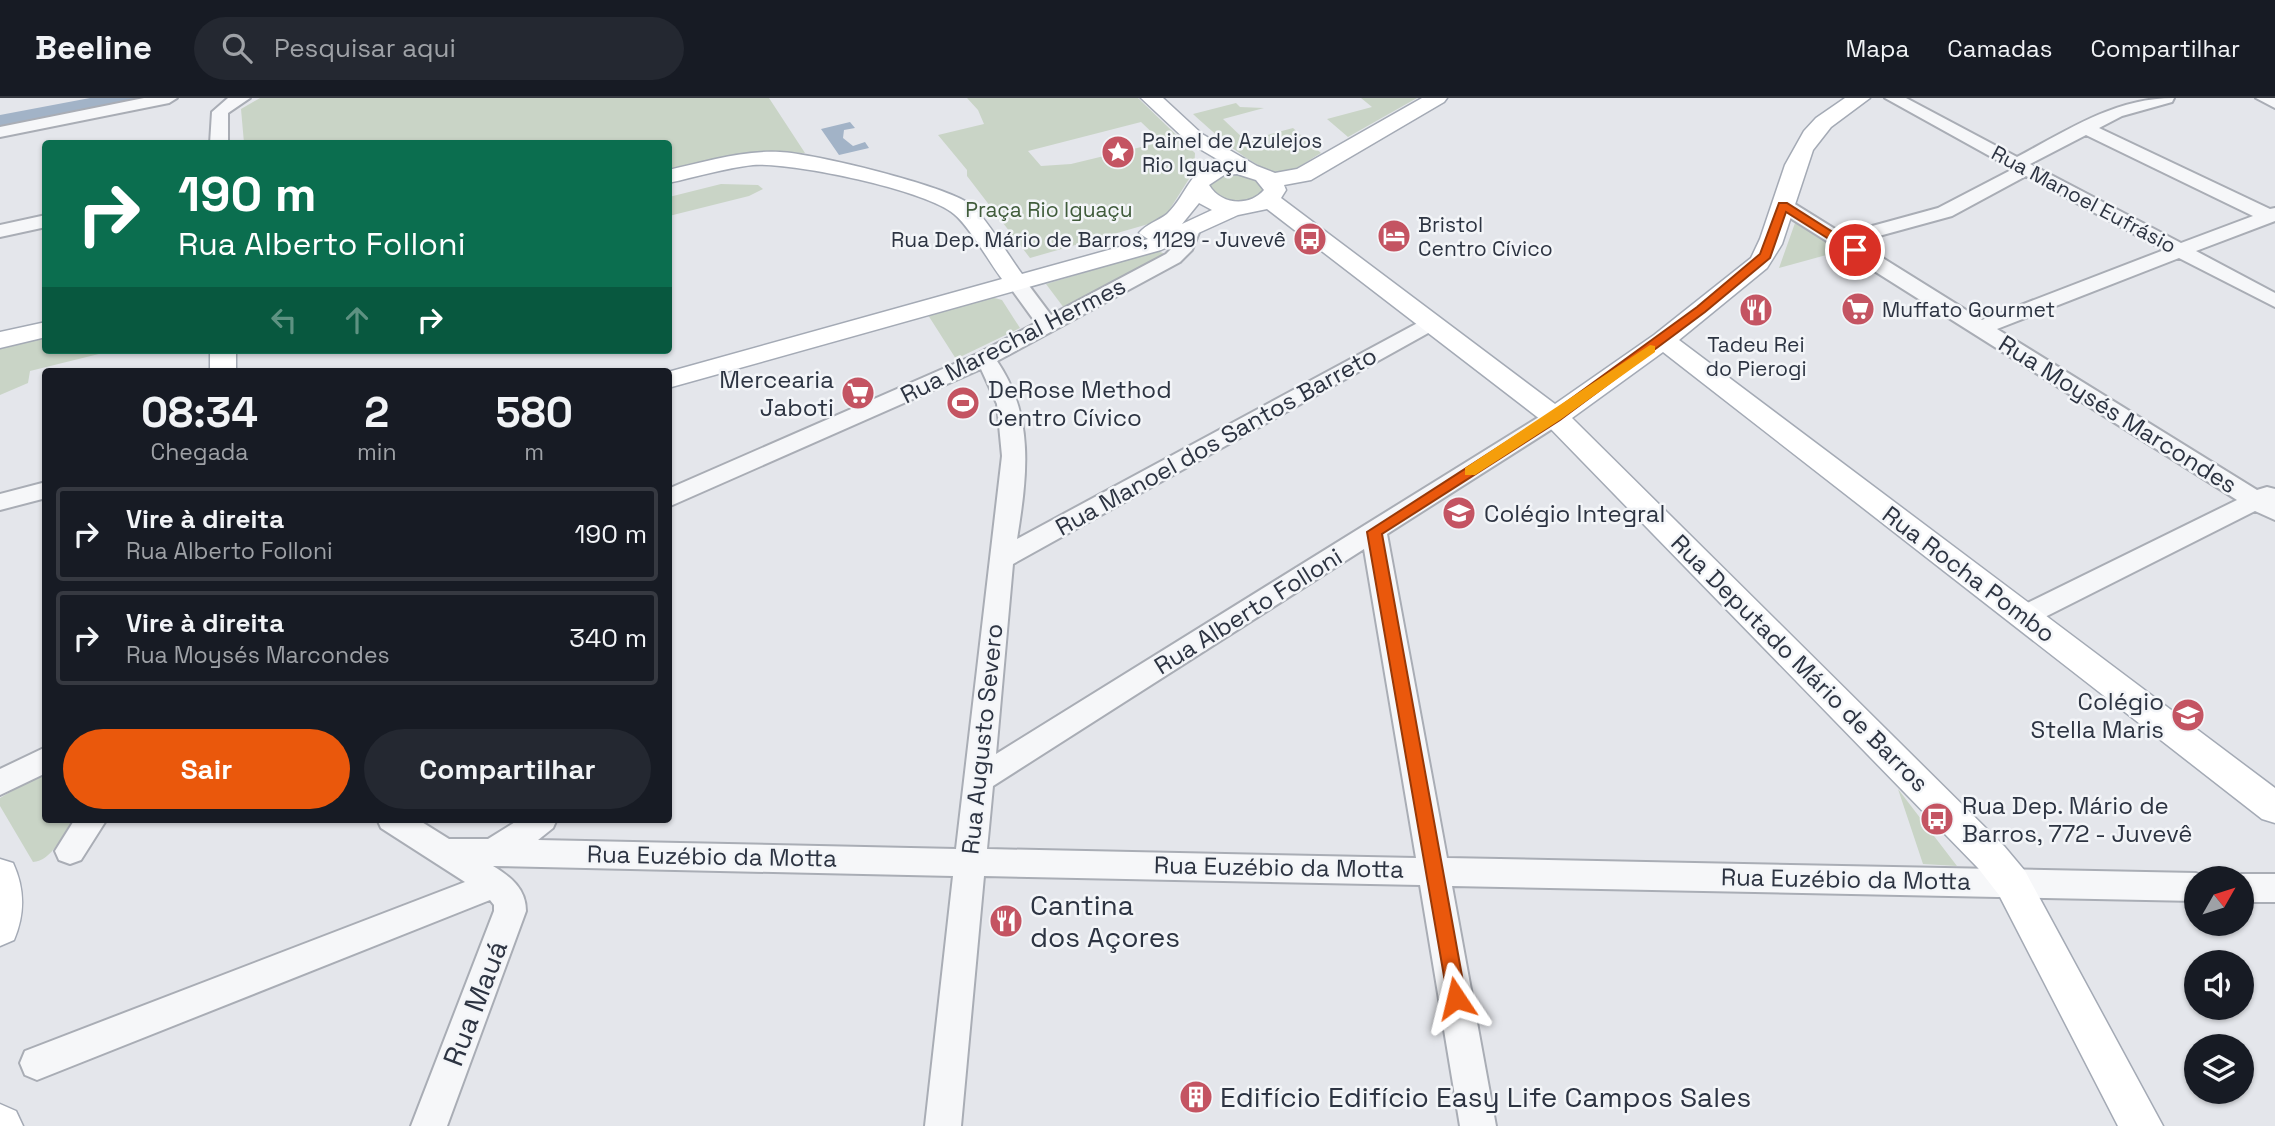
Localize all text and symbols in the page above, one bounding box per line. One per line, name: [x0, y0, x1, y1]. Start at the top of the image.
search box: [194, 17, 684, 80]
text: Beeline: [35, 27, 152, 69]
icon: search: [218, 29, 256, 67]
text: Pesquisar aqui: [274, 31, 456, 65]
text: Mapa: [1845, 33, 1909, 64]
text: Camadas: [1947, 33, 2052, 64]
text: Compartilhar: [2090, 33, 2240, 64]
place label: Painel de Azulejos Rio Iguaçu: [1142, 127, 1322, 178]
place icon: Painel de Azulejos Rio Iguaçu: [1099, 133, 1137, 171]
street label: Rua Manoel Eufrásio: [1987, 139, 2181, 259]
text: 190 m: [178, 163, 316, 225]
icon: right: [63, 168, 154, 259]
park label: Praça Rio Iguaçu: [965, 196, 1133, 223]
place label: Bristol Centro Cívico: [1418, 211, 1553, 262]
hotel icon: Bristol Centro Cívico: [1375, 217, 1413, 255]
bus stop icon: Rua Dep. Mário de Barros, 1129 - Juvevê: [1291, 220, 1329, 258]
pin: [1825, 220, 1885, 280]
text: Rua Alberto Folloni: [178, 224, 466, 264]
place label: Rua Dep. Mário de Barros, 1129 - Juvevê: [891, 226, 1286, 253]
icon: arrive: [1836, 231, 1874, 269]
street label: Rua Marechal Hermes: [895, 270, 1131, 410]
supermarket icon: Muffato Gourmet: [1839, 290, 1877, 328]
restaurant icon: Tadeu Rei do Pierogi: [1737, 291, 1775, 329]
place label: Muffato Gourmet: [1882, 296, 2055, 323]
icon: left: [265, 301, 303, 339]
icon: ahead: [338, 301, 376, 339]
icon: right: [411, 301, 449, 339]
street label: Rua Moysés Marcondes: [1993, 328, 2243, 500]
place label: Tadeu Rei do Pierogi: [1705, 331, 1807, 382]
street label: Rua Manoel dos Santos Barreto: [1050, 339, 1382, 543]
place label: Mercearia Jaboti: [719, 364, 834, 423]
supermarket icon: Mercearia Jaboti: [839, 374, 877, 412]
place label: DeRose Method Centro Cívico: [988, 374, 1172, 433]
sports icon: DeRose Method Centro Cívico: [944, 384, 982, 422]
text: 08:34: [141, 386, 258, 439]
text: 2: [364, 386, 389, 439]
text: 580: [495, 386, 573, 439]
text: Chegada: [150, 437, 249, 467]
text: min: [357, 437, 397, 467]
text: m: [524, 437, 544, 467]
school or university icon: Colégio Integral: [1440, 494, 1478, 532]
place label: Colégio Integral: [1484, 498, 1665, 529]
street label: Rua Rocha Pombo: [1876, 499, 2062, 649]
text: Vire à direita: [126, 502, 284, 536]
icon: right: [67, 515, 105, 553]
text: 190 m: [575, 517, 647, 551]
street label: Rua Deputado Mário de Barros: [1665, 528, 1935, 798]
text: Rua Alberto Folloni: [126, 536, 333, 566]
street label: Rua Alberto Folloni: [1148, 541, 1348, 681]
text: Vire à direita: [126, 606, 284, 640]
icon: right: [67, 619, 105, 657]
text: 340 m: [569, 621, 647, 655]
street label: Rua Augusto Severo: [954, 622, 1010, 856]
text: Rua Moysés Marcondes: [126, 640, 390, 670]
place label: Colégio Stella Maris: [2031, 686, 2164, 745]
school or university icon: Colégio Stella Maris: [2169, 696, 2207, 734]
button: Sair: [63, 729, 350, 809]
button: Compartilhar: [364, 729, 651, 809]
place label: Rua Dep. Mário de Barros, 772 - Juvevê: [1962, 790, 2193, 849]
bus stop icon: Rua Dep. Mário de Barros, 772 - Juvevê: [1918, 800, 1956, 838]
street label: Rua Euzébio da Motta: [587, 838, 838, 874]
street label: Rua Euzébio da Motta: [1154, 849, 1405, 885]
street label: Rua Euzébio da Motta: [1721, 861, 1972, 897]
north arrow: [2184, 866, 2254, 936]
map controls: [2184, 866, 2254, 1104]
place label: Cantina dos Açores: [1030, 887, 1180, 955]
restaurant icon: Cantina dos Açores: [987, 902, 1025, 940]
street label: Rua Mauá: [435, 935, 515, 1071]
button: sound: [2184, 950, 2254, 1020]
position arrow: [1419, 961, 1493, 1035]
button: layers: [2184, 1034, 2254, 1104]
building icon: Edifício Edifício Easy Life Campos Sales: [1177, 1078, 1215, 1116]
place label: Edifício Edifício Easy Life Campos Sales: [1220, 1079, 1751, 1115]

